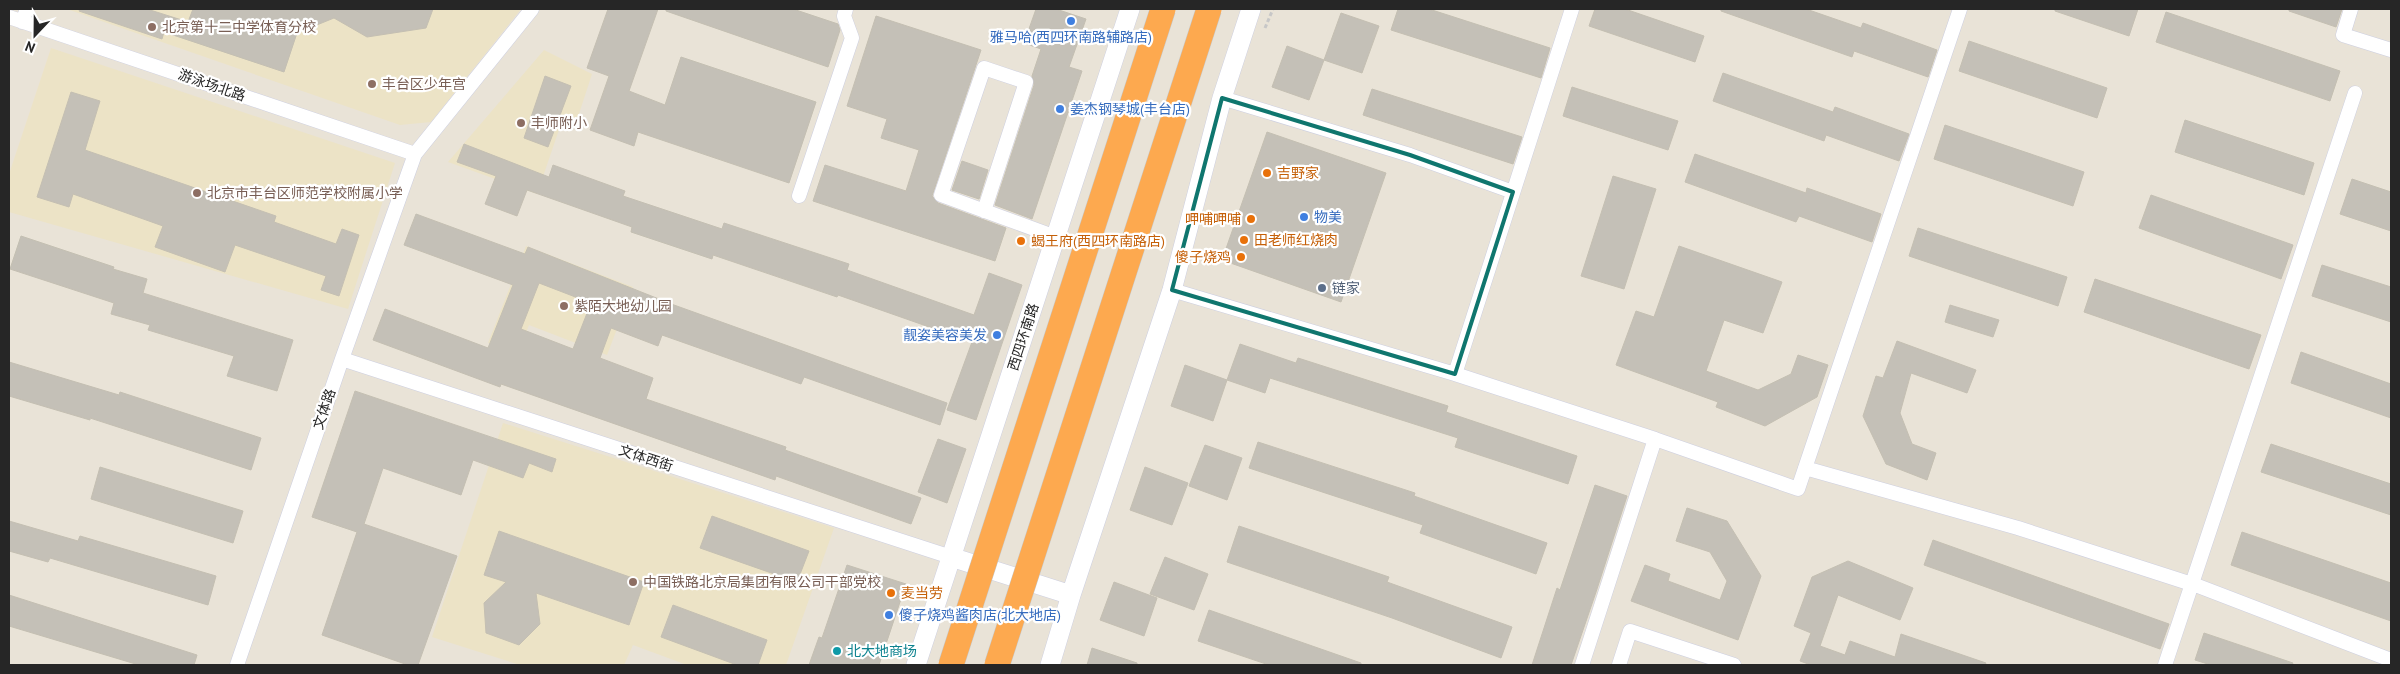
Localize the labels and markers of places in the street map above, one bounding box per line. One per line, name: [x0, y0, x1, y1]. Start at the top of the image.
marker: 雅马哈(西四环南路辅路店): [1065, 15, 1077, 27]
place label: 北京第十二中学体育分校: [162, 18, 316, 36]
marker: 北京第十二中学体育分校: [146, 21, 158, 33]
place label: 雅马哈(西四环南路辅路店): [990, 28, 1152, 46]
place label: 丰台区少年宫: [382, 75, 466, 93]
marker: 丰台区少年宫: [366, 78, 378, 90]
place label: 姜杰钢琴城(丰台店): [1070, 100, 1190, 118]
marker: 姜杰钢琴城(丰台店): [1054, 103, 1066, 115]
place label: 丰师附小: [531, 114, 587, 132]
marker: 丰师附小: [515, 117, 527, 129]
place label: 吉野家: [1277, 164, 1319, 182]
marker: 吉野家: [1261, 167, 1273, 179]
place label: 北京市丰台区师范学校附属小学: [207, 184, 403, 202]
marker: 北京市丰台区师范学校附属小学: [191, 187, 203, 199]
place label: 物美: [1314, 208, 1342, 226]
place label: 呷哺呷哺: [1185, 210, 1241, 228]
marker: 物美: [1298, 211, 1310, 223]
marker: 呷哺呷哺: [1245, 213, 1257, 225]
place label: 田老师红烧肉: [1254, 231, 1338, 249]
place label: 蝎王府(西四环南路店): [1031, 232, 1165, 250]
marker: 田老师红烧肉: [1238, 234, 1250, 246]
marker: 蝎王府(西四环南路店): [1015, 235, 1027, 247]
place label: 傻子烧鸡: [1175, 248, 1231, 266]
marker: 傻子烧鸡: [1235, 251, 1247, 263]
place label: 链家: [1332, 279, 1360, 297]
marker: 链家: [1316, 282, 1328, 294]
place label: 紫陌大地幼儿园: [574, 297, 672, 315]
marker: 紫陌大地幼儿园: [558, 300, 570, 312]
place label: 靓姿美容美发: [903, 326, 987, 344]
marker: 靓姿美容美发: [991, 329, 1003, 341]
place label: 中国铁路北京局集团有限公司干部党校: [643, 573, 881, 591]
marker: 中国铁路北京局集团有限公司干部党校: [627, 576, 639, 588]
place label: 麦当劳: [901, 584, 943, 602]
marker: 麦当劳: [885, 587, 897, 599]
place label: 傻子烧鸡酱肉店(北大地店): [899, 606, 1061, 624]
marker: 傻子烧鸡酱肉店(北大地店): [883, 609, 895, 621]
place label: 北大地商场: [847, 642, 917, 660]
marker: 北大地商场: [831, 645, 843, 657]

